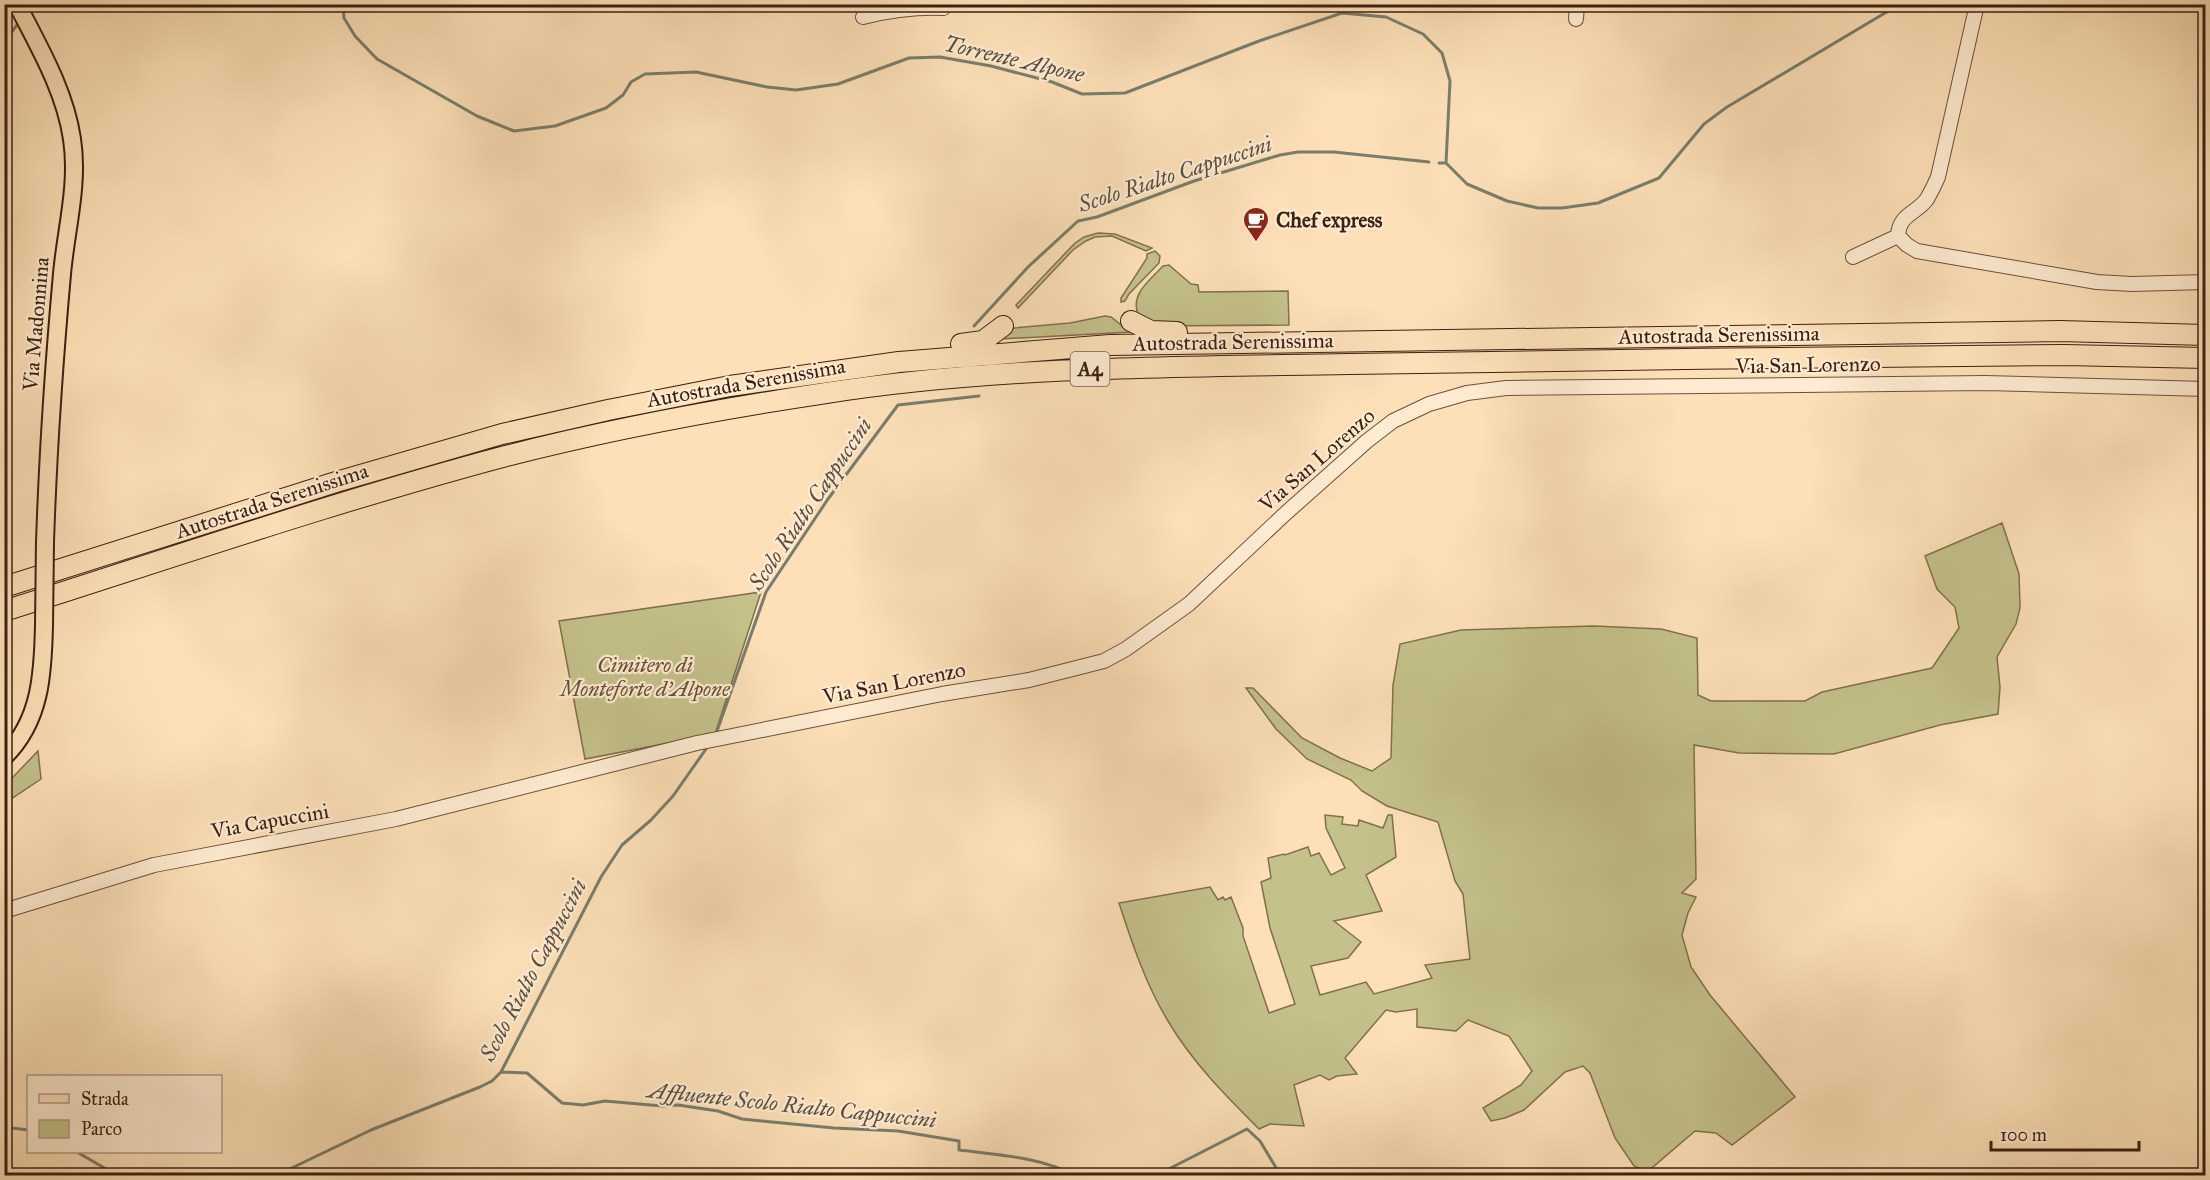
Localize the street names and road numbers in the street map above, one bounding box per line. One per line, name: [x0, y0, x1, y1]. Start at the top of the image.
street label: Via Madonnina: [17, 256, 55, 393]
street label: Autostrada Serenissima: [1617, 320, 1820, 350]
street label: Autostrada Serenissima: [1131, 327, 1334, 357]
street label: Via San Lorenzo: [1734, 351, 1881, 379]
road number: A4: [1070, 352, 1110, 386]
street label: Autostrada Serenissima: [644, 353, 847, 413]
street label: Via San Lorenzo: [1253, 402, 1380, 518]
street label: Autostrada Serenissima: [171, 458, 372, 545]
street label: Via San Lorenzo: [819, 656, 968, 710]
street label: Via Capuccini: [208, 798, 331, 844]

